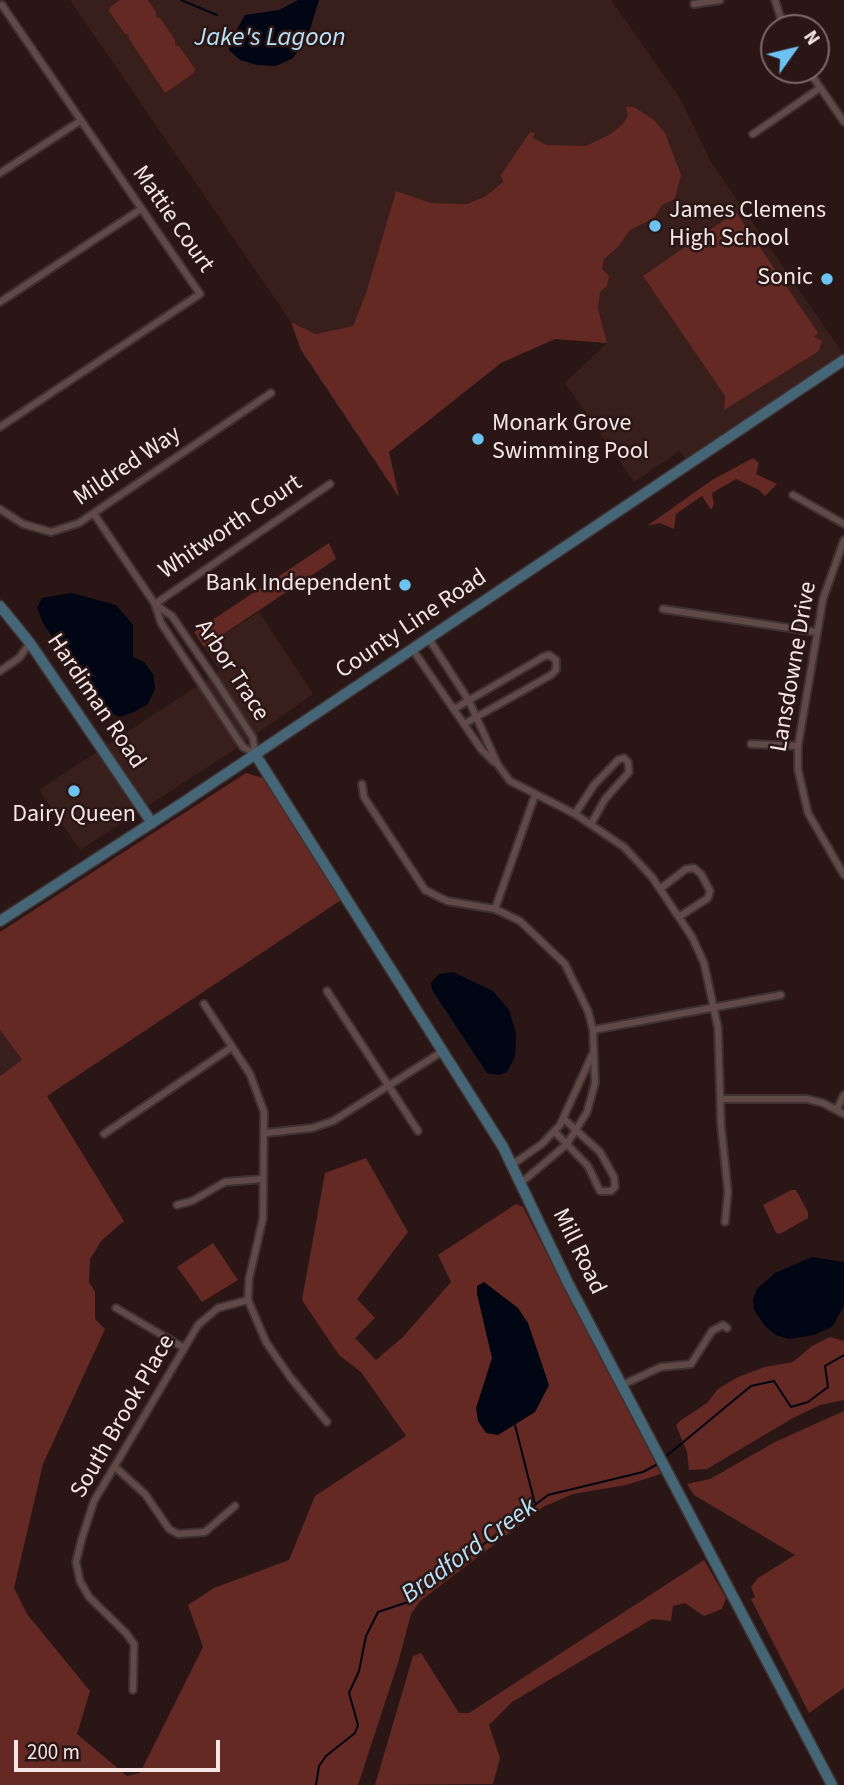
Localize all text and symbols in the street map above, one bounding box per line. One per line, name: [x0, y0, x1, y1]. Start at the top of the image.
north arrow: [760, 14, 830, 84]
water label: Jake's Lagoon: [194, 23, 346, 55]
text: N: [796, 25, 826, 51]
street label: Mattie Court: [125, 161, 219, 279]
place label: James Clemens High School: [669, 198, 826, 254]
marker: James Clemens High School: [647, 218, 663, 234]
place label: Sonic: [757, 265, 813, 293]
marker: Sonic: [819, 271, 835, 287]
place label: Monark Grove Swimming Pool: [492, 411, 649, 467]
street label: Mildred Way: [69, 421, 187, 513]
marker: Monark Grove Swimming Pool: [470, 431, 486, 447]
street label: Whitworth Court: [154, 469, 308, 587]
street label: County Line Road: [331, 564, 493, 686]
place label: Bank Independent: [206, 571, 391, 599]
marker: Bank Independent: [397, 577, 413, 593]
street label: Lansdowne Drive: [766, 580, 824, 754]
street label: Arbor Trace: [188, 615, 274, 727]
street label: Hardiman Road: [39, 629, 151, 775]
marker: Dairy Queen: [66, 783, 82, 799]
place label: Dairy Queen: [12, 802, 136, 830]
street label: Mill Road: [545, 1204, 611, 1300]
street label: South Brook Place: [66, 1330, 182, 1504]
water label: Bradford Creek: [396, 1492, 544, 1612]
scale bar: [18, 1726, 224, 1770]
text: 200 m: [27, 1737, 80, 1767]

